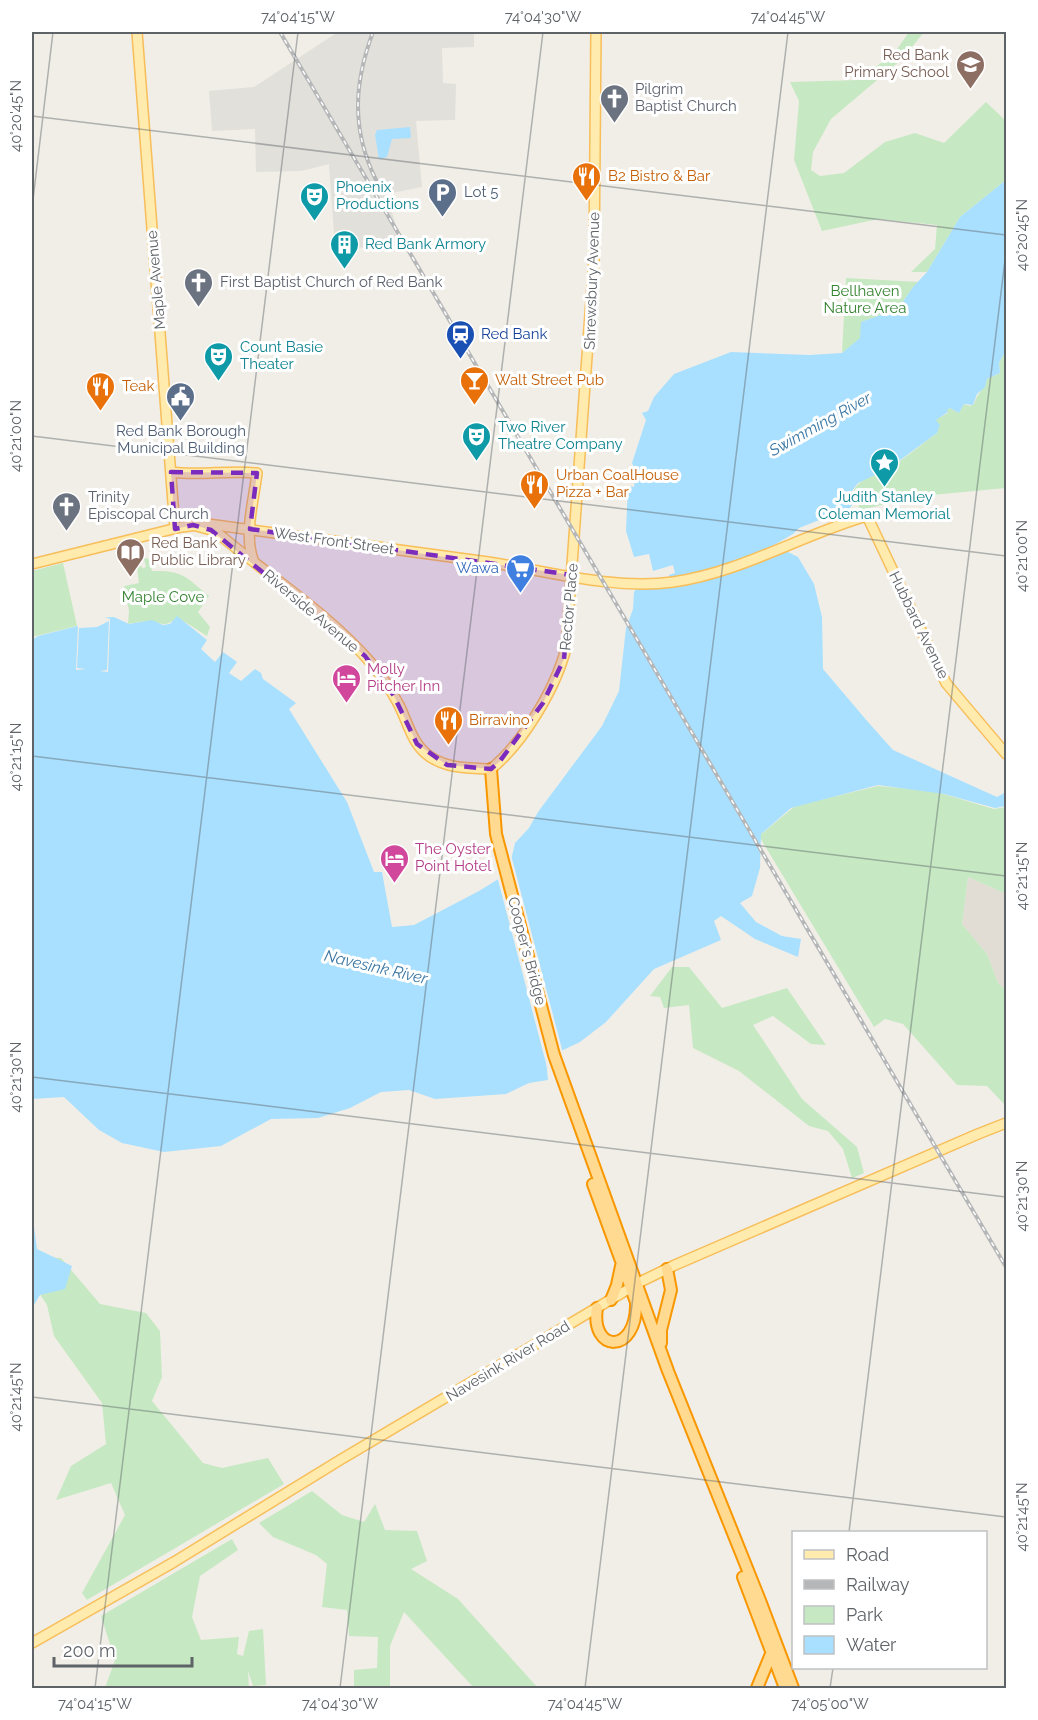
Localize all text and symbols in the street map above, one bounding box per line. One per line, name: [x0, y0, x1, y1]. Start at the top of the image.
text: 74°04'15"W: [261, 8, 335, 26]
text: 74°04'30"W: [505, 8, 581, 26]
text: 74°04'45"W: [751, 8, 826, 26]
place label: Red Bank Primary School: [844, 46, 950, 81]
school or university icon: Red Bank Primary School: [954, 48, 986, 90]
text: 40°20'45"N: [7, 80, 25, 152]
place label: Pilgrim Baptist Church: [635, 80, 737, 115]
church icon: Pilgrim Baptist Church: [598, 82, 630, 124]
restaurant icon: B2 Bistro & Bar: [571, 160, 603, 202]
place label: B2 Bistro & Bar: [608, 167, 711, 185]
parking icon: Lot 5: [427, 176, 459, 218]
place label: Phoenix Productions: [336, 178, 419, 213]
theatre icon: Phoenix Productions: [299, 180, 331, 222]
place label: Lot 5: [464, 183, 498, 201]
text: 40°20'45"N: [1013, 199, 1031, 271]
street label: Shrewsbury Avenue: [581, 212, 603, 350]
building icon: Red Bank Armory: [328, 228, 360, 270]
street label: Maple Avenue: [143, 230, 169, 330]
place label: Red Bank Armory: [365, 235, 486, 253]
church icon: First Baptist Church of Red Bank: [183, 266, 215, 308]
place label: First Baptist Church of Red Bank: [220, 273, 443, 291]
park label: Bellhaven Nature Area: [824, 282, 906, 317]
station icon: Red Bank: [444, 318, 476, 360]
place label: Red Bank: [481, 325, 547, 343]
place label: Count Basie Theater: [240, 338, 323, 373]
theatre icon: Count Basie Theater: [203, 340, 235, 382]
bar icon: Walt Street Pub: [458, 364, 490, 406]
restaurant icon: Teak: [85, 370, 117, 412]
place label: Walt Street Pub: [495, 371, 604, 389]
place label: Teak: [122, 377, 154, 395]
public building icon: Red Bank Borough Municipal Building: [165, 380, 197, 422]
water label: Swimming River: [765, 388, 875, 460]
text: 40°21'00"N: [7, 400, 25, 472]
place label: Two River Theatre Company: [498, 418, 623, 453]
theatre icon: Two River Theatre Company: [461, 420, 493, 462]
place label: Red Bank Borough Municipal Building: [116, 422, 246, 457]
place icon: Judith Stanley Coleman Memorial: [868, 446, 900, 488]
place label: Urban CoalHouse Pizza + Bar: [556, 466, 679, 501]
restaurant icon: Urban CoalHouse Pizza + Bar: [519, 468, 551, 510]
place label: Trinity Episcopal Church: [88, 488, 209, 523]
place label: Judith Stanley Coleman Memorial: [818, 488, 951, 523]
church icon: Trinity Episcopal Church: [51, 490, 83, 532]
text: 40°21'00"N: [1013, 520, 1031, 592]
street label: West Front Street: [273, 524, 395, 558]
place label: Red Bank Public Library: [151, 534, 246, 569]
library icon: Red Bank Public Library: [114, 536, 146, 578]
supermarket icon: Wawa: [504, 552, 536, 594]
place label: Wawa: [456, 559, 499, 577]
street label: Rector Place: [556, 562, 582, 651]
street label: Riverside Avenue: [259, 566, 363, 656]
street label: Hubbard Avenue: [885, 568, 953, 682]
park label: Maple Cove: [122, 588, 205, 606]
place label: Molly Pitcher Inn: [367, 660, 440, 695]
hotel icon: Molly Pitcher Inn: [330, 662, 362, 704]
restaurant icon: Birravino: [432, 704, 464, 746]
place label: Birravino: [469, 711, 530, 729]
text: 40°21'15"N: [7, 723, 25, 791]
place label: The Oyster Point Hotel: [415, 840, 492, 875]
hotel icon: The Oyster Point Hotel: [378, 842, 410, 884]
text: 40°21'15"N: [1013, 842, 1031, 910]
street label: Cooper's Bridge: [504, 895, 550, 1007]
water label: Navesink River: [323, 946, 430, 988]
text: 40°21'30"N: [7, 1042, 25, 1112]
text: 40°21'30"N: [1013, 1161, 1031, 1231]
street label: Navesink River Road: [443, 1317, 573, 1405]
text: 40°21'45"N: [7, 1362, 25, 1432]
text: 40°21'45"N: [1013, 1482, 1031, 1552]
legend: [792, 1531, 987, 1669]
text: Road: [846, 1544, 889, 1565]
text: Railway: [846, 1574, 910, 1595]
text: Park: [846, 1604, 883, 1625]
scale bar: [54, 1630, 192, 1668]
text: Water: [846, 1634, 897, 1655]
text: 200 m: [63, 1640, 116, 1661]
text: 74°04'15"W: [58, 1695, 132, 1713]
text: 74°04'30"W: [302, 1695, 378, 1713]
text: 74°04'45"W: [548, 1695, 623, 1713]
text: 74°05'00"W: [791, 1695, 869, 1713]

